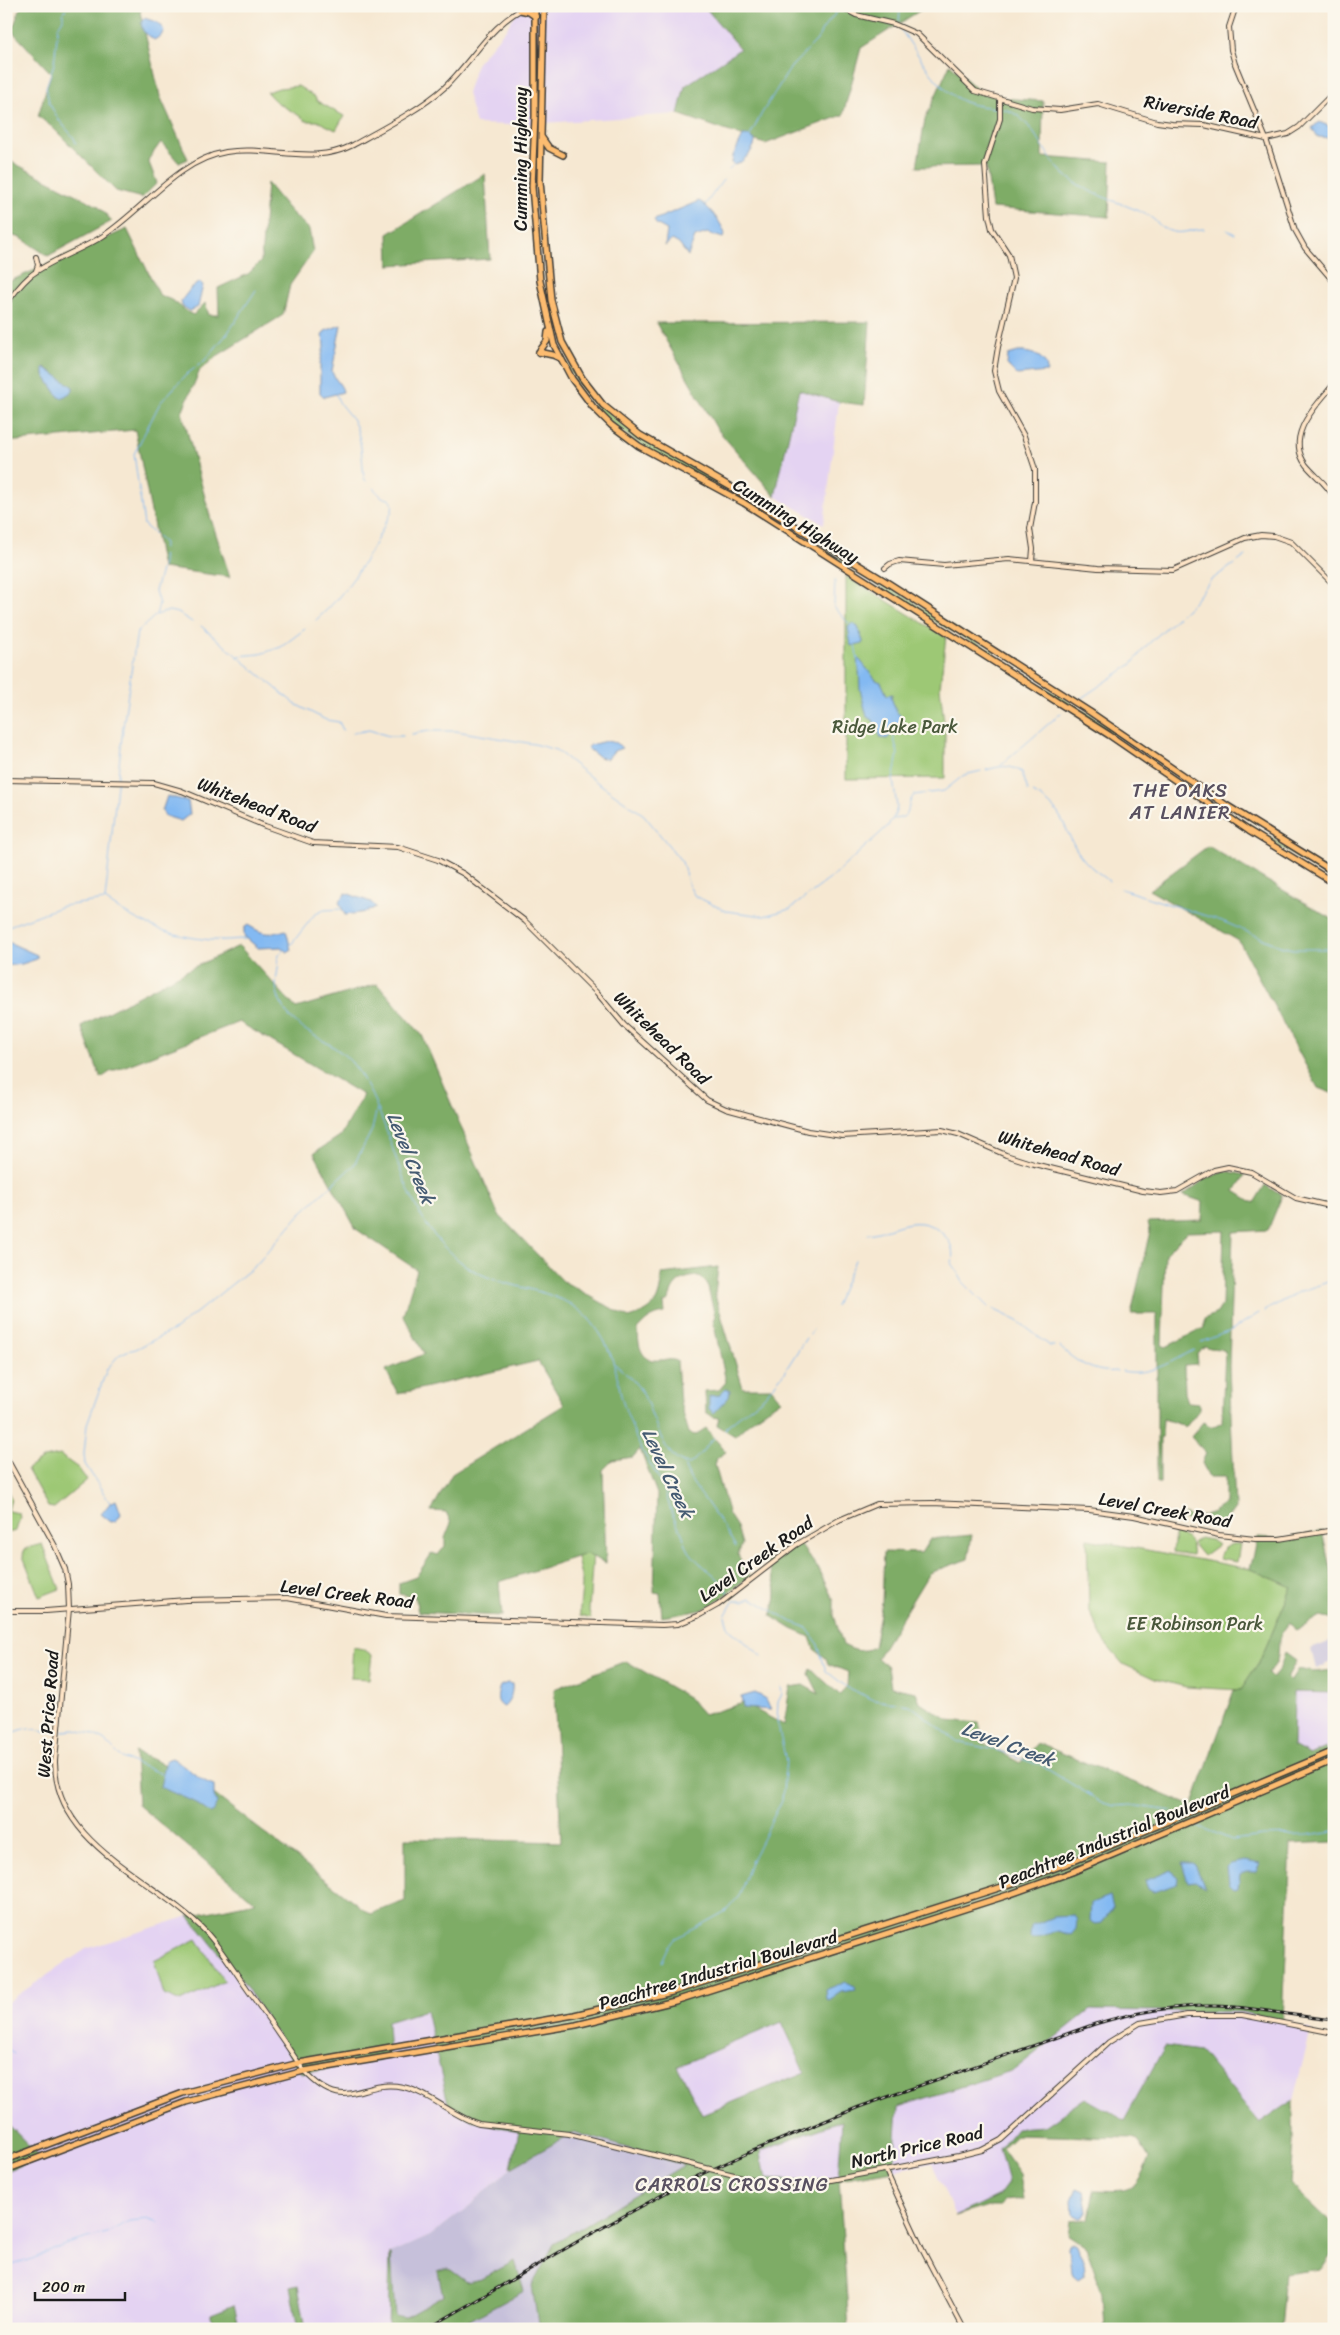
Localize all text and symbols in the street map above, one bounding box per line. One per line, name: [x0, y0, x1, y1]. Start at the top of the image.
street label: Riverside Road: [1141, 85, 1262, 139]
street label: Cumming Highway: [505, 86, 537, 231]
street label: Cumming Highway: [726, 469, 866, 573]
park label: Ridge Lake Park: [832, 711, 958, 743]
street label: Whitehead Road: [193, 768, 323, 843]
district label: THE OAKS AT LANIER: [1129, 774, 1230, 829]
street label: Whitehead Road: [606, 983, 719, 1094]
water label: Level Creek: [378, 1107, 445, 1211]
street label: Whitehead Road: [994, 1120, 1125, 1186]
water label: Level Creek: [633, 1422, 705, 1526]
street label: Level Creek Road: [1096, 1483, 1235, 1538]
street label: Level Creek Road: [692, 1507, 821, 1611]
street label: Level Creek Road: [278, 1570, 417, 1618]
park label: EE Robinson Park: [1127, 1608, 1263, 1640]
street label: West Price Road: [28, 1648, 69, 1779]
water label: Level Creek: [957, 1712, 1062, 1777]
street label: Peachtree Industrial Boulevard: [994, 1775, 1236, 1898]
street label: Peachtree Industrial Boulevard: [595, 1920, 843, 2019]
street label: North Price Road: [848, 2116, 988, 2178]
district label: CARROLS CROSSING: [635, 2168, 829, 2201]
scale bar: [35, 2270, 125, 2302]
text: 200 m: [42, 2274, 86, 2300]

